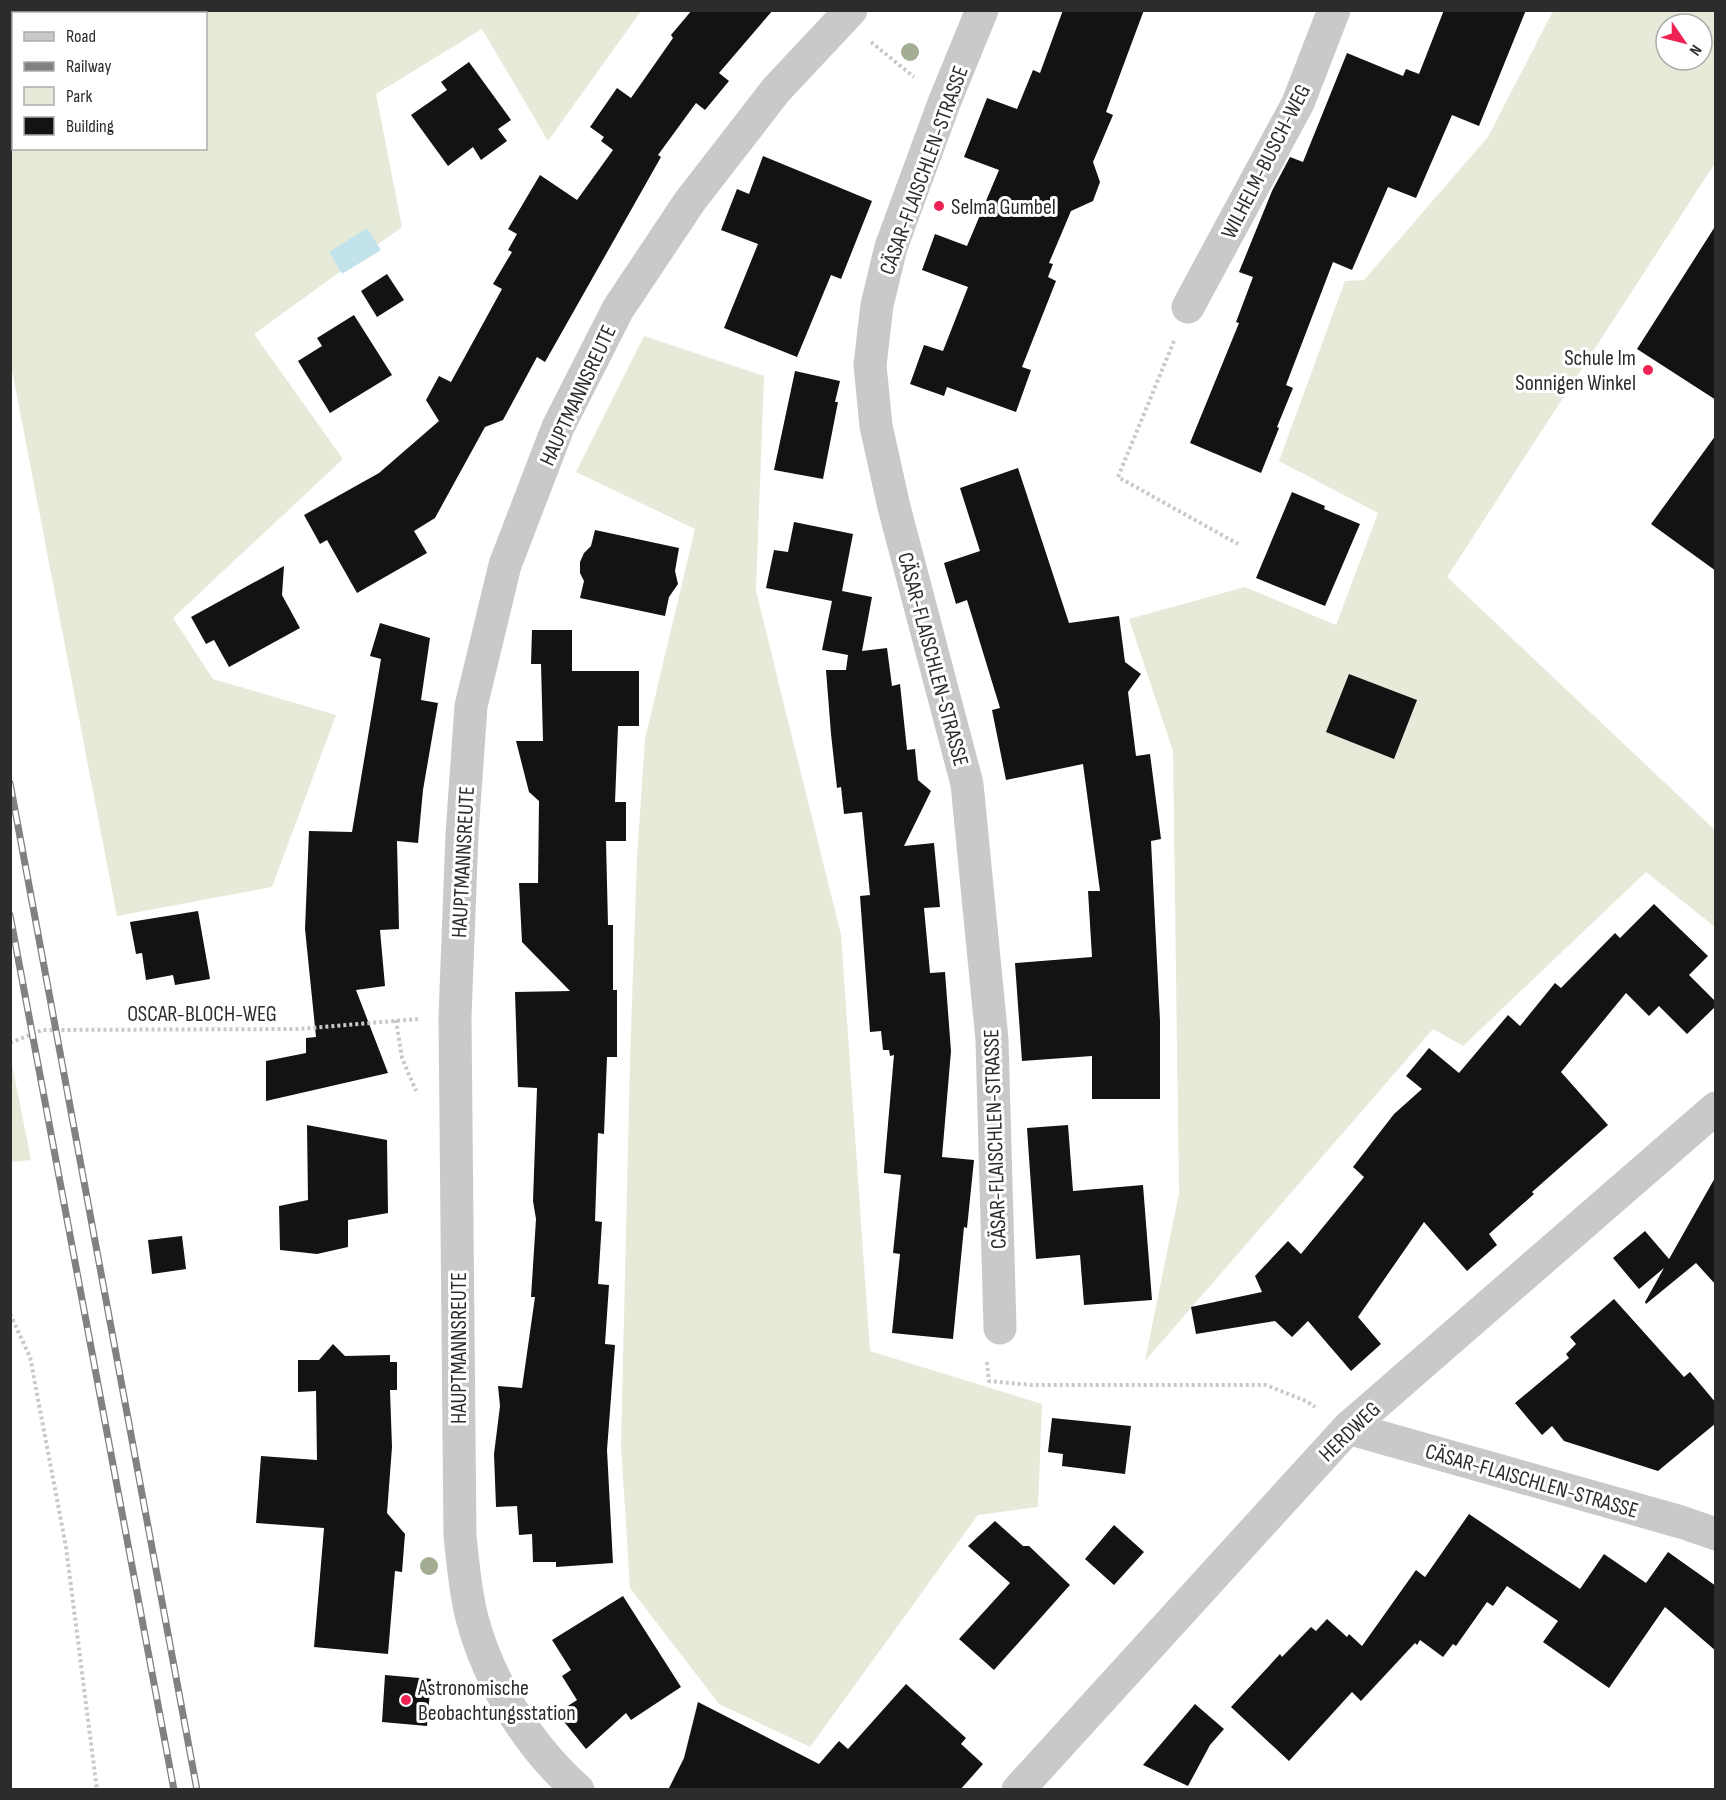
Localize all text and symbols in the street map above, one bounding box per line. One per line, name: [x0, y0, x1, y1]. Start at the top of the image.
legend: [12, 12, 207, 150]
north arrow: [1654, 12, 1714, 72]
text: Road: [66, 26, 96, 47]
text: N: [1685, 41, 1705, 59]
text: Railway: [66, 56, 111, 77]
street label: CÄSAR-FLAISCHLEN-STRASSE: [874, 62, 975, 279]
street label: WILHELM-BUSCH-WEG: [1216, 80, 1317, 244]
text: Park: [66, 86, 92, 107]
text: Building: [66, 116, 114, 137]
place label: Selma Gumbel: [951, 194, 1056, 221]
marker: Selma Gumbel: [932, 199, 946, 213]
street label: HAUPTMANNSREUTE: [534, 321, 623, 470]
place label: Schule Im Sonnigen Winkel: [1515, 345, 1636, 397]
marker: Schule Im Sonnigen Winkel: [1641, 363, 1655, 377]
street label: CÄSAR-FLAISCHLEN-STRASSE: [891, 550, 974, 769]
street label: HAUPTMANNSREUTE: [446, 785, 481, 939]
street label: OSCAR-BLOCH-WEG: [127, 1001, 277, 1028]
street label: CÄSAR-FLAISCHLEN-STRASSE: [978, 1028, 1013, 1249]
street label: HAUPTMANNSREUTE: [446, 1272, 473, 1424]
street label: HERDWEG: [1314, 1396, 1386, 1468]
street label: CÄSAR-FLAISCHLEN-STRASSE: [1422, 1438, 1641, 1525]
place label: Astronomische Beobachtungsstation: [417, 1675, 576, 1727]
marker: Astronomische Beobachtungsstation: [399, 1693, 413, 1707]

